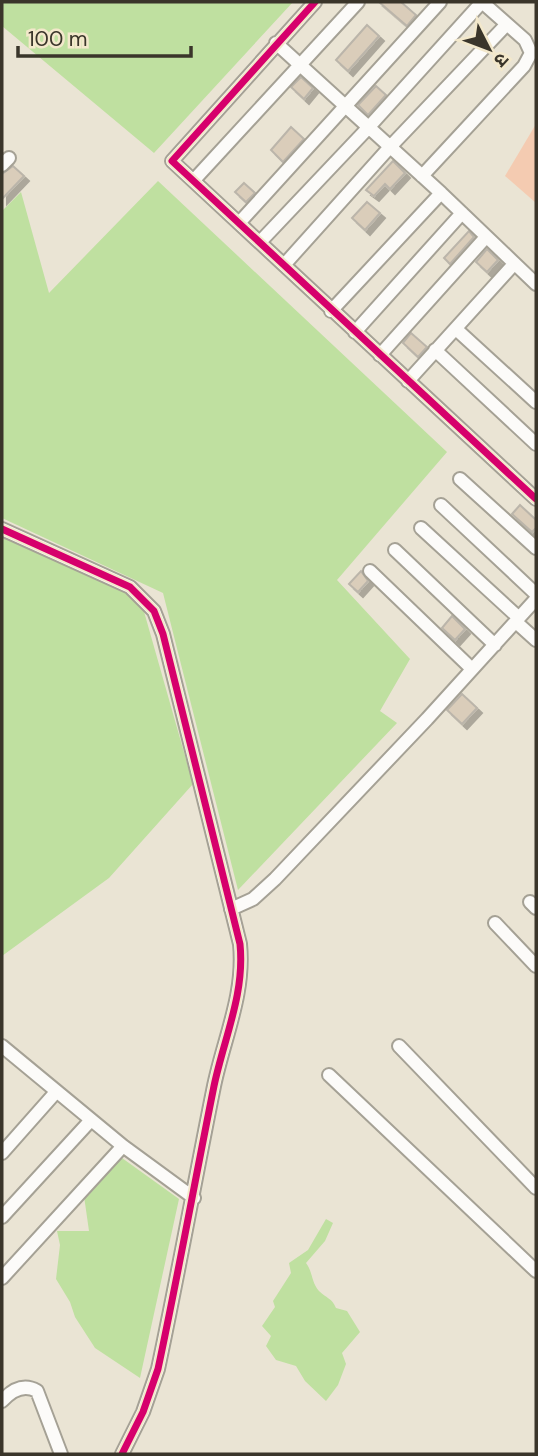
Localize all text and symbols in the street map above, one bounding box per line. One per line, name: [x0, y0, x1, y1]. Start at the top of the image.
scale bar: [18, 14, 191, 58]
north arrow: [454, 14, 524, 84]
text: 100 m: [28, 25, 88, 53]
text: उ: [488, 48, 514, 73]

